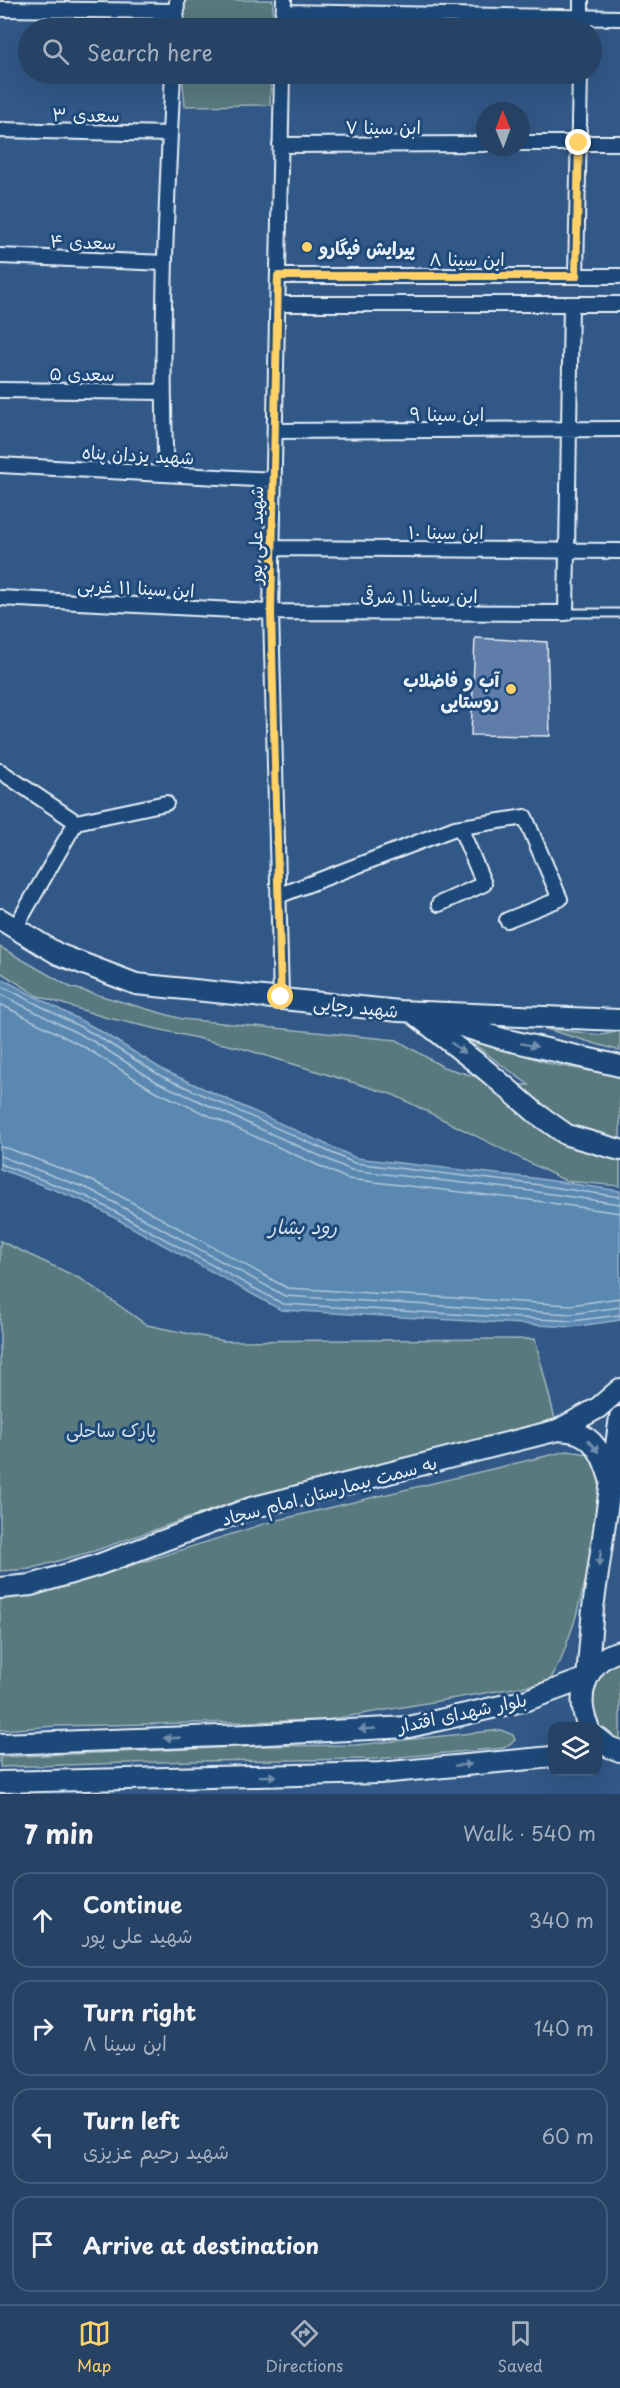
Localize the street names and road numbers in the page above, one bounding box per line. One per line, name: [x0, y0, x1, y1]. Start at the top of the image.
street label: سعدی ۳: [52, 100, 120, 128]
street label: ابن سینا ۷: [345, 113, 421, 140]
street label: سعدی ۴: [49, 226, 117, 256]
street label: ابن سینا ۸: [429, 245, 505, 272]
street label: سعدی ۵: [49, 359, 115, 387]
street label: ابن سینا ۹: [410, 400, 484, 427]
street label: شهید یزدان پناه: [81, 438, 195, 470]
street label: شهید علی پور: [241, 485, 269, 587]
street label: ابن سینا ۱۰: [408, 518, 484, 545]
street label: ابن سینا ۱۱ غربی: [77, 570, 195, 604]
street label: ابن سینا ۱۱ شرقی: [360, 582, 478, 609]
street label: شهید رجایی: [312, 988, 400, 1024]
street label: به سمت بیمارستان امام سجاد: [218, 1448, 440, 1534]
street label: بلوار شهدای اقتدار: [393, 1685, 529, 1739]

